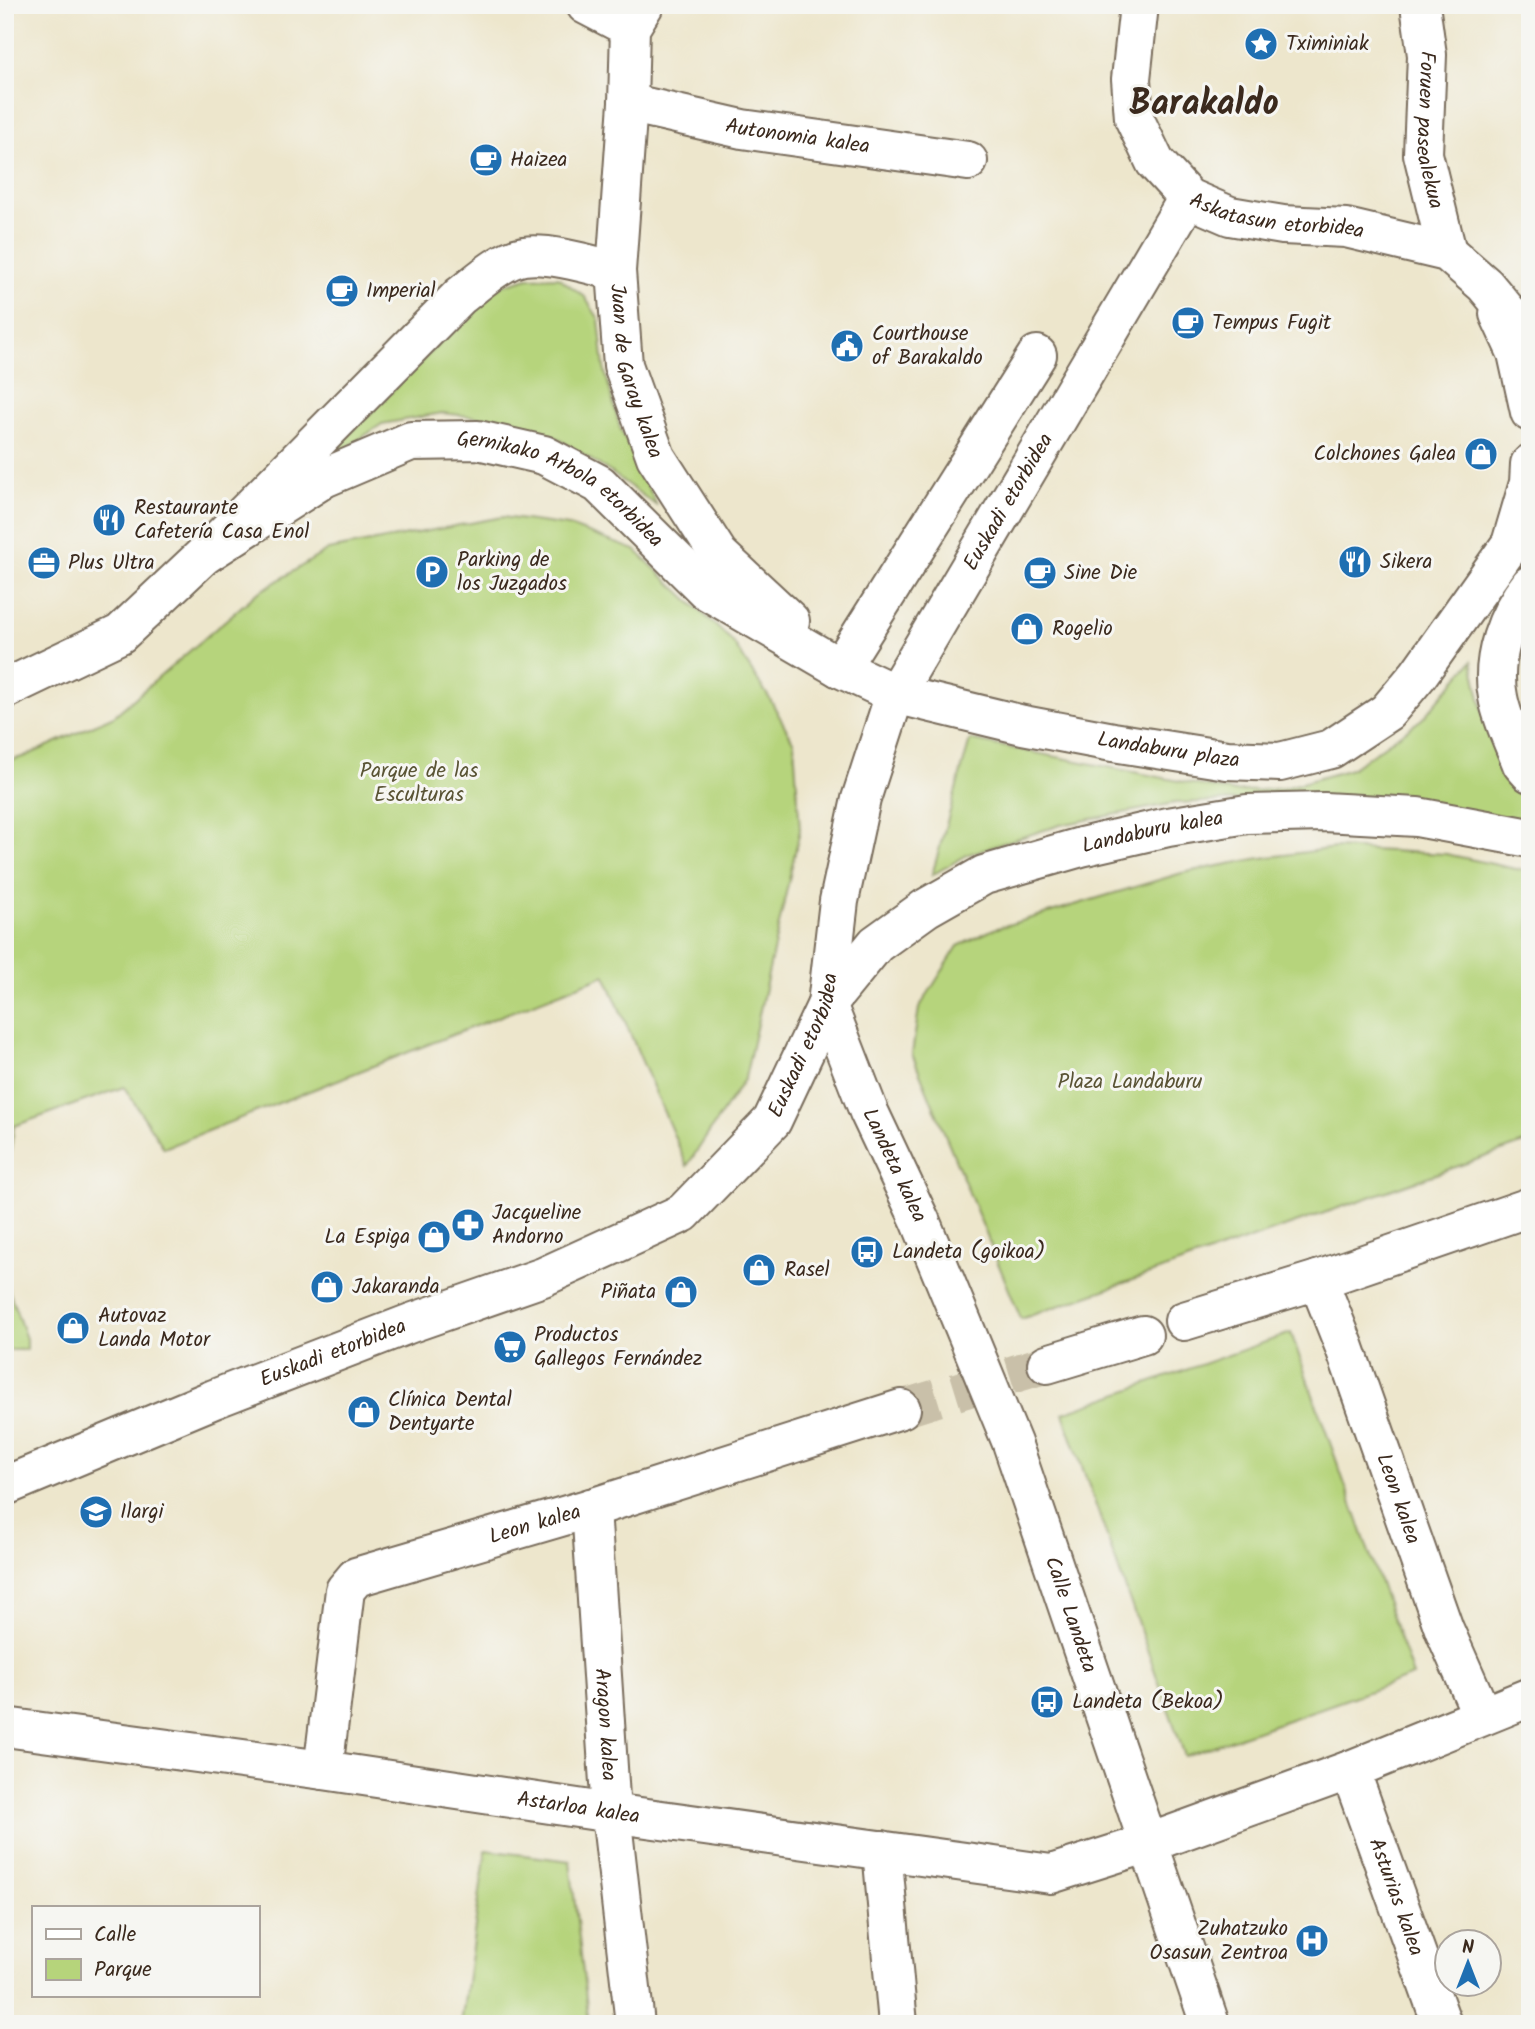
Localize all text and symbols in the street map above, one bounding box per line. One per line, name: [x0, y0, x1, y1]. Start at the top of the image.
place icon: Tximiniak: [1242, 25, 1280, 63]
place label: Tximiniak: [1286, 28, 1369, 61]
street label: Foruen pasealekua: [1406, 50, 1452, 212]
district label: Barakaldo: [1129, 77, 1279, 133]
street label: Autonomia kalea: [722, 109, 872, 163]
cafe icon: Haizea: [467, 141, 505, 179]
place label: Haizea: [510, 144, 567, 177]
street label: Askatasun etorbidea: [1184, 184, 1368, 248]
cafe icon: Imperial: [323, 272, 361, 310]
place label: Imperial: [366, 275, 436, 308]
street label: Juan de Garay kalea: [600, 282, 672, 463]
cafe icon: Tempus Fugit: [1169, 304, 1207, 342]
place label: Tempus Fugit: [1212, 307, 1332, 340]
place label: Courthouse of Barakaldo: [872, 318, 983, 375]
public building icon: Courthouse of Barakaldo: [828, 327, 866, 365]
street label: Gernikako Arbola etorbidea: [456, 423, 671, 556]
street label: Euskadi etorbidea: [955, 427, 1062, 577]
shop icon: Colchones Galea: [1462, 435, 1500, 473]
place label: Colchones Galea: [1314, 438, 1456, 471]
place label: Restaurante Cafetería Casa Enol: [134, 492, 309, 549]
restaurant icon: Restaurante Cafetería Casa Enol: [90, 501, 128, 539]
restaurant icon: Sikera: [1336, 543, 1374, 581]
office icon: Plus Ultra: [25, 544, 63, 582]
place label: Parking de los Juzgados: [457, 544, 567, 601]
place label: Sikera: [1380, 546, 1432, 579]
place label: Plus Ultra: [68, 547, 155, 580]
parking icon: Parking de los Juzgados: [413, 553, 451, 591]
cafe icon: Sine Die: [1021, 554, 1059, 592]
place label: Sine Die: [1064, 557, 1138, 590]
shop icon: Rogelio: [1008, 610, 1046, 648]
place label: Rogelio: [1052, 613, 1113, 646]
street label: Landaburu plaza: [1095, 723, 1240, 777]
park label: Parque de las Esculturas: [360, 755, 478, 812]
street label: Landaburu kalea: [1079, 802, 1226, 863]
street label: Euskadi etorbidea: [759, 971, 847, 1123]
park label: Plaza Landaburu: [1058, 1066, 1202, 1099]
street label: Landeta kalea: [853, 1103, 935, 1228]
place label: Jacqueline Andorno: [492, 1197, 582, 1254]
pharmacy icon: Jacqueline Andorno: [449, 1206, 487, 1244]
shop icon: La Espiga: [415, 1218, 453, 1256]
place label: La Espiga: [324, 1221, 410, 1254]
bus stop icon: Landeta (goikoa): [848, 1233, 886, 1271]
place label: Landeta (goikoa): [892, 1236, 1045, 1269]
shop icon: Rasel: [740, 1251, 778, 1289]
place label: Rasel: [784, 1254, 830, 1287]
shop icon: Jakaranda: [308, 1268, 346, 1306]
place label: Jakaranda: [352, 1271, 440, 1304]
shop icon: Piñata: [662, 1273, 700, 1311]
place label: Piñata: [601, 1276, 656, 1309]
place label: Autovaz Landa Motor: [98, 1300, 211, 1357]
shop icon: Autovaz Landa Motor: [54, 1309, 92, 1347]
street label: Euskadi etorbidea: [255, 1310, 411, 1396]
place label: Productos Gallegos Fernández: [534, 1319, 702, 1376]
supermarket icon: Productos Gallegos Fernández: [491, 1328, 529, 1366]
place label: Clínica Dental Dentyarte: [388, 1384, 512, 1441]
shop icon: Clínica Dental Dentyarte: [345, 1393, 383, 1431]
street label: Leon kalea: [1367, 1449, 1429, 1549]
school or university icon: Ilargi: [77, 1493, 115, 1531]
street label: Leon kalea: [485, 1495, 585, 1554]
place label: Ilargi: [120, 1496, 164, 1529]
street label: Calle Landeta: [1035, 1552, 1106, 1677]
street label: Aragon kalea: [585, 1667, 625, 1782]
bus stop icon: Landeta (Bekoa): [1028, 1683, 1066, 1721]
place label: Landeta (Bekoa): [1072, 1686, 1224, 1719]
street label: Astarloa kalea: [515, 1783, 642, 1833]
street label: Asturias kalea: [1359, 1833, 1432, 1961]
legend: [32, 1906, 259, 1997]
place label: Zuhatzuko Osasun Zentroa: [1150, 1913, 1288, 1970]
text: Calle: [94, 1919, 137, 1952]
hospital icon: Zuhatzuko Osasun Zentroa: [1293, 1922, 1331, 1960]
north arrow: [1434, 1927, 1504, 1997]
text: N: [1462, 1933, 1474, 1963]
text: Parque: [94, 1954, 152, 1987]

